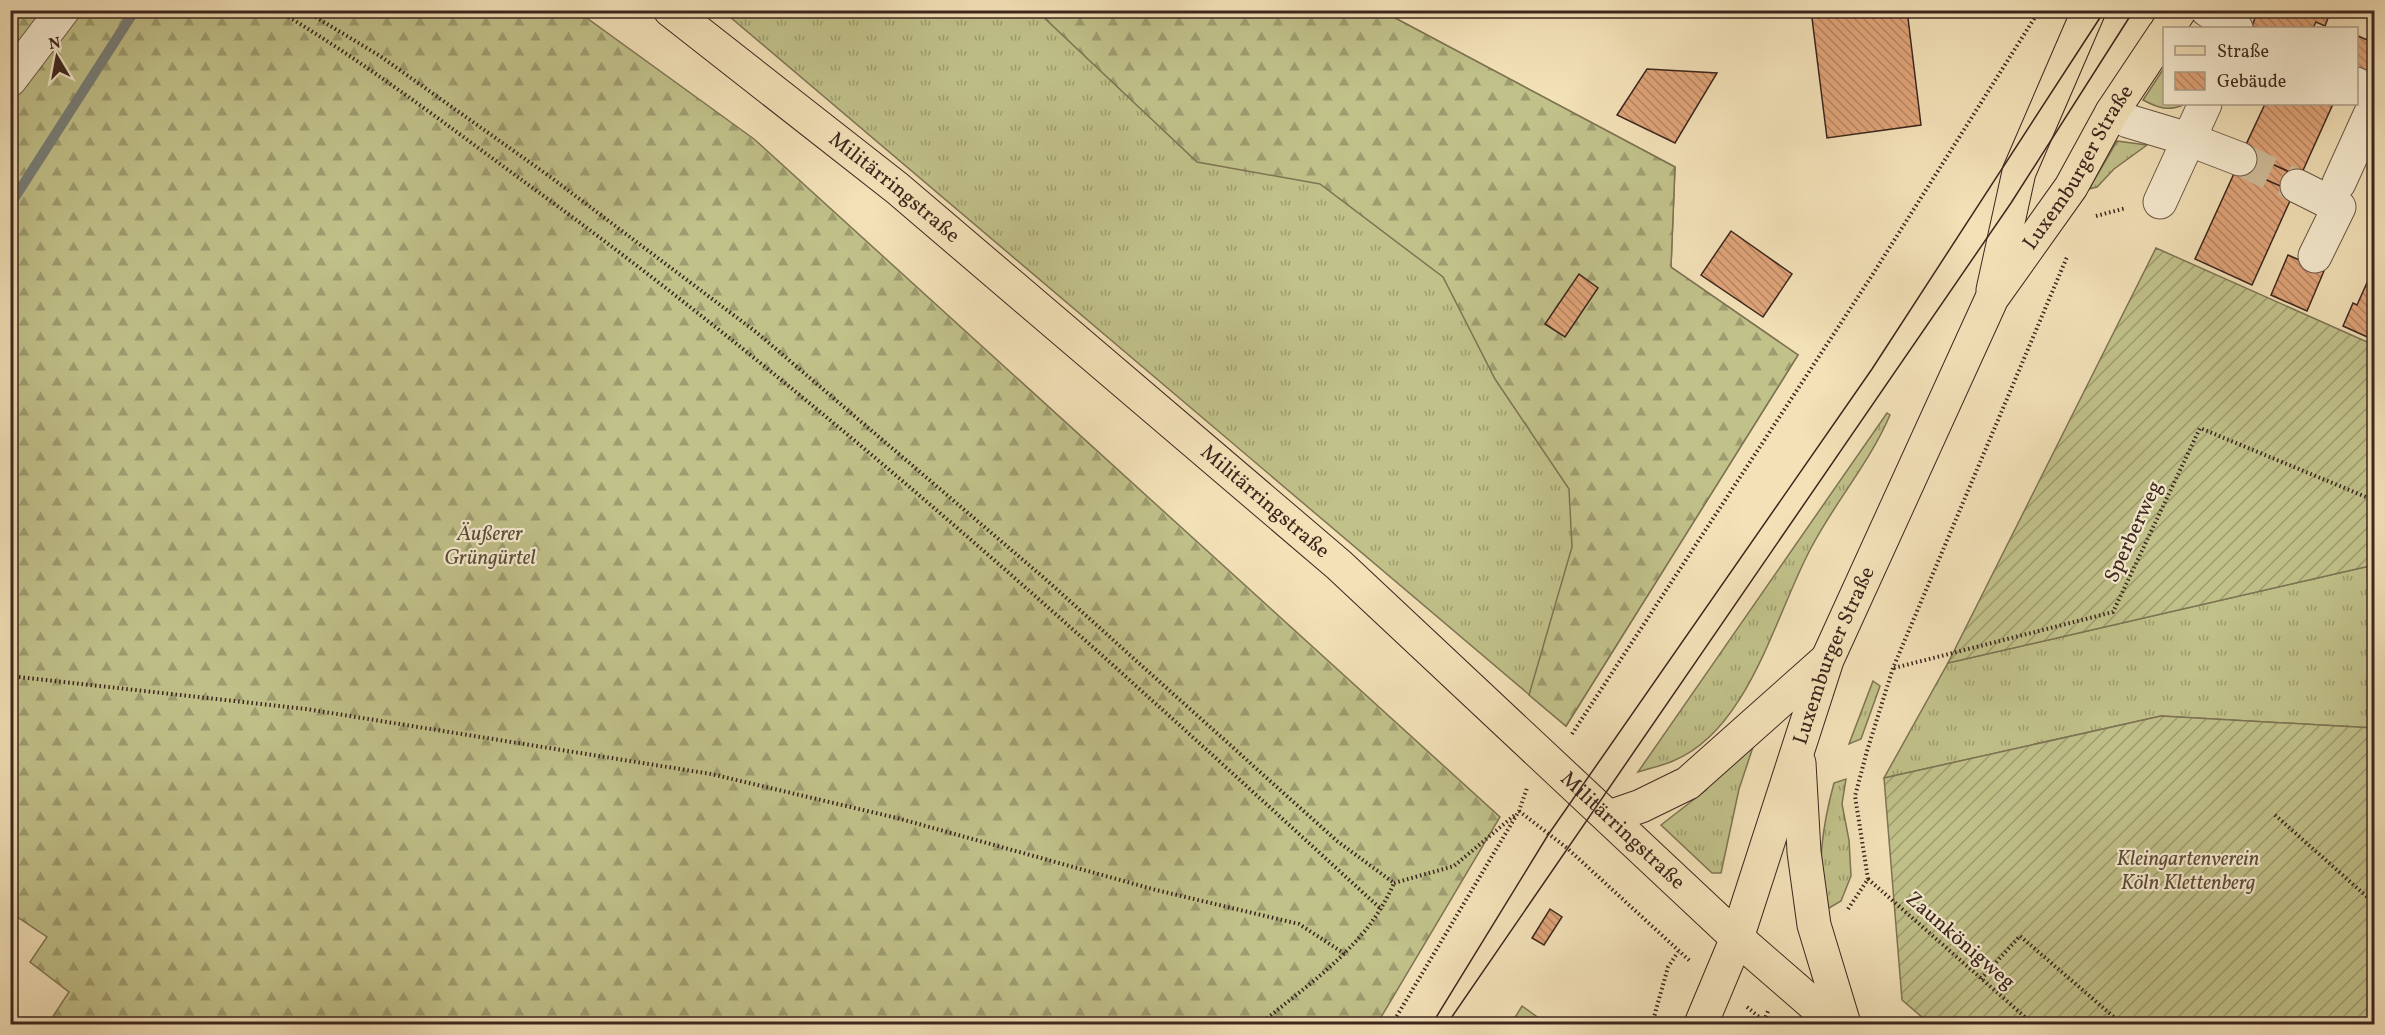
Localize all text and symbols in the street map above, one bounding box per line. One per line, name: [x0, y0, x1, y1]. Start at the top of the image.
north arrow: [27, 27, 87, 87]
legend: [2163, 27, 2358, 105]
text: N: [47, 32, 63, 56]
text: Straße: [2217, 40, 2269, 65]
text: Gebäude: [2217, 70, 2286, 95]
street label: Luxemburger Straße: [2016, 79, 2141, 256]
street label: Militärringstraße: [822, 125, 966, 250]
street label: Militärringstraße: [1194, 438, 1336, 565]
street label: Sperberweg: [2098, 476, 2170, 588]
park label: Äußerer Grüngürtel: [444, 520, 536, 573]
street label: Luxemburger Straße: [1786, 562, 1882, 748]
street label: Militärringstraße: [1554, 765, 1691, 897]
park label: Kleingartenverein Köln Klettenberg: [2117, 845, 2259, 898]
street label: Zaunkönigweg: [1899, 885, 2021, 997]

